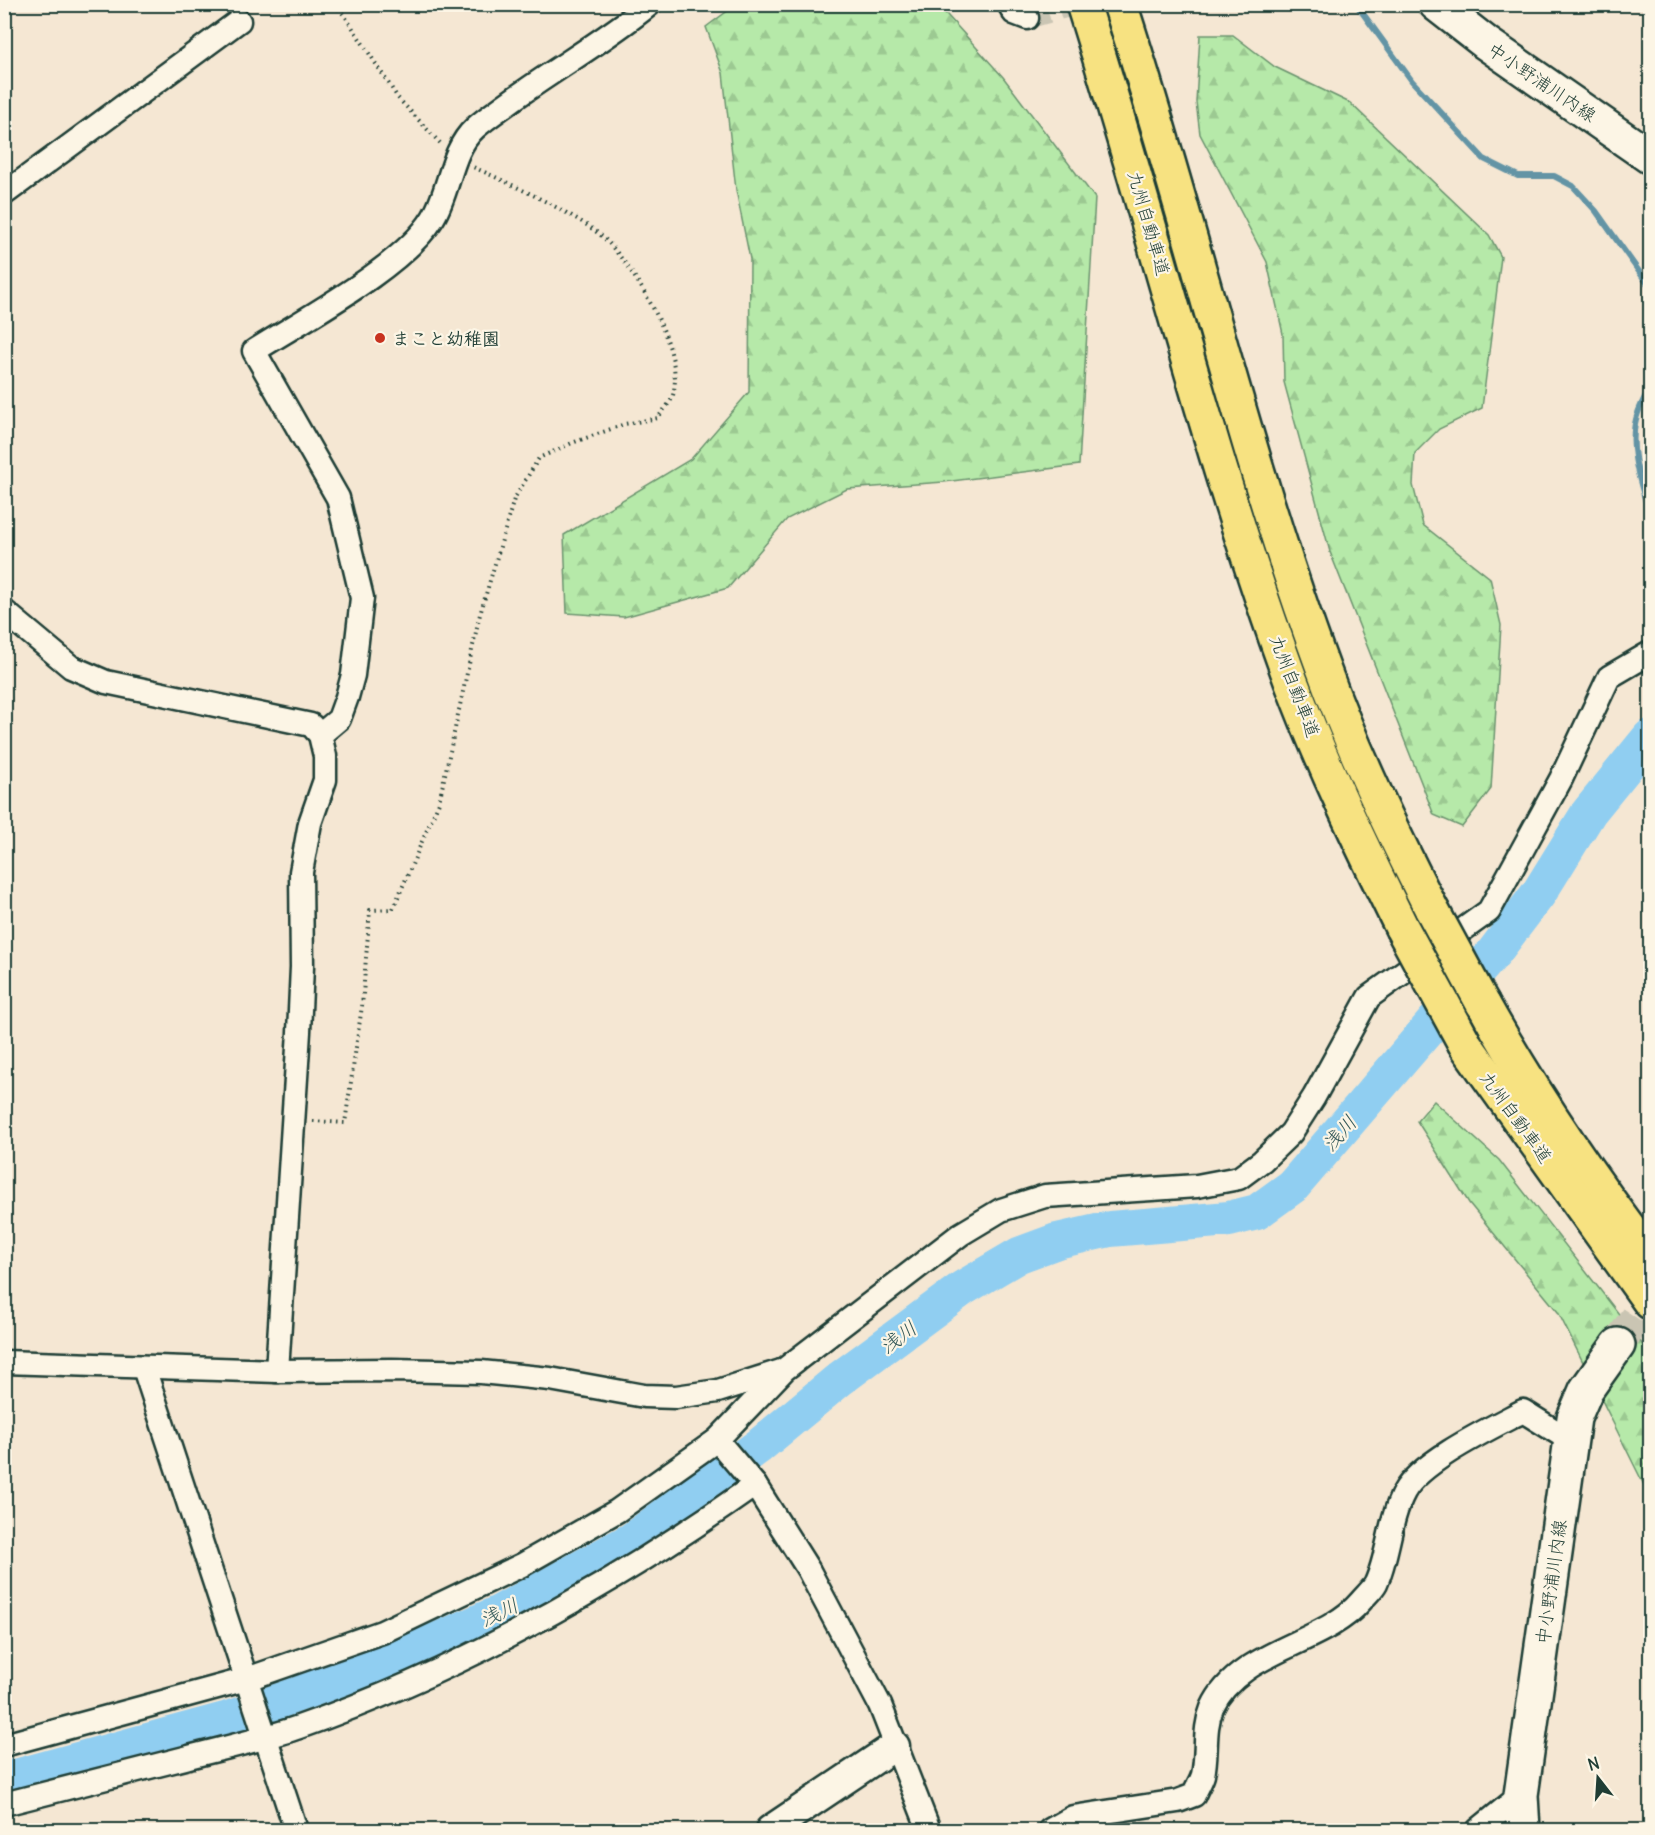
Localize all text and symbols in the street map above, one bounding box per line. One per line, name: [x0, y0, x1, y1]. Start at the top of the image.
street label: 中小野浦川内線: [1483, 37, 1601, 127]
street label: 九州自動車道: [1123, 168, 1175, 278]
place label: まこと幼稚園: [392, 327, 500, 350]
marker: まこと幼稚園: [373, 331, 387, 345]
street label: 九州自動車道: [1265, 631, 1325, 741]
street label: 九州自動車道: [1475, 1067, 1557, 1167]
water label: 浅川: [1316, 1110, 1362, 1156]
water label: 浅川: [875, 1315, 921, 1359]
street label: 中小野浦川内線: [1531, 1518, 1571, 1646]
water label: 浅川: [476, 1592, 522, 1632]
north arrow: [1568, 1748, 1628, 1808]
text: N: [1585, 1752, 1602, 1775]

